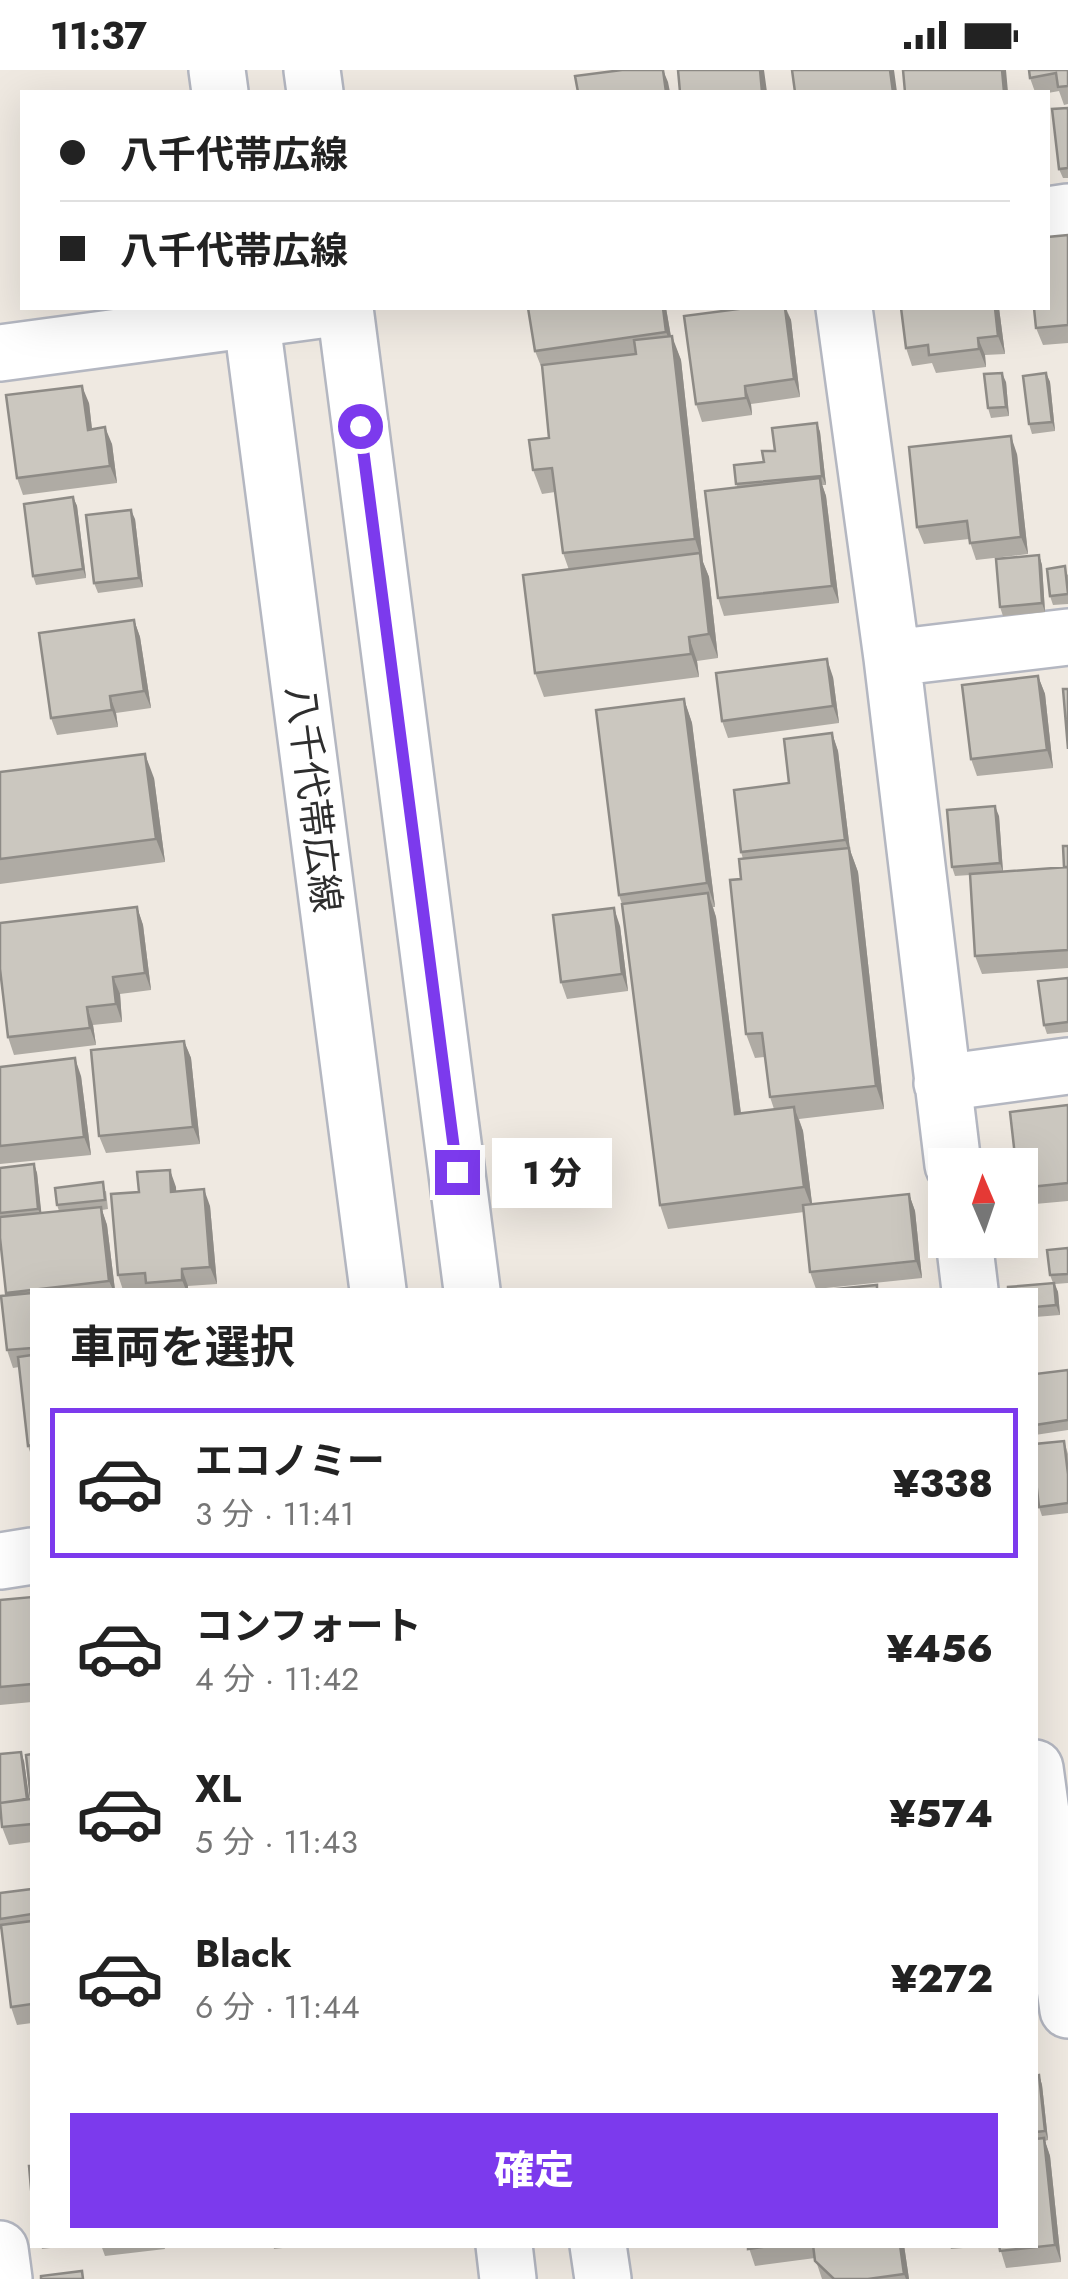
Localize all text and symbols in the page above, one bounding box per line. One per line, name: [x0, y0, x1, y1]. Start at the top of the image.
text: 11:37: [50, 8, 147, 63]
text: 八千代帯広線: [120, 127, 348, 182]
text: 八千代帯広線: [120, 223, 348, 278]
route start: [338, 404, 383, 449]
street label: 八千代帯広線: [273, 682, 355, 916]
callout: 1 分: [492, 1137, 612, 1207]
north arrow: [928, 1148, 1038, 1258]
map controls: [928, 1148, 1038, 1258]
route end: [435, 1150, 480, 1195]
text: 1 分: [523, 1150, 581, 1196]
text: 車両を選択: [70, 1315, 295, 1380]
text: エコノミー: [195, 1433, 385, 1488]
icon: car: [75, 1438, 165, 1528]
text: ¥338: [893, 1456, 993, 1511]
text: 3 分 · 11:41: [195, 1491, 354, 1537]
text: コンフォート: [195, 1598, 422, 1653]
icon: car: [75, 1603, 165, 1693]
text: ¥456: [887, 1621, 993, 1676]
text: 4 分 · 11:42: [195, 1656, 359, 1702]
text: XL: [195, 1761, 241, 1816]
icon: car: [75, 1768, 165, 1858]
text: ¥574: [890, 1786, 993, 1841]
text: 5 分 · 11:43: [195, 1819, 358, 1865]
text: Black: [195, 1926, 292, 1981]
icon: car: [75, 1933, 165, 2023]
text: ¥272: [891, 1951, 993, 2006]
text: 6 分 · 11:44: [195, 1984, 360, 2030]
button: 確定: [70, 2113, 998, 2228]

